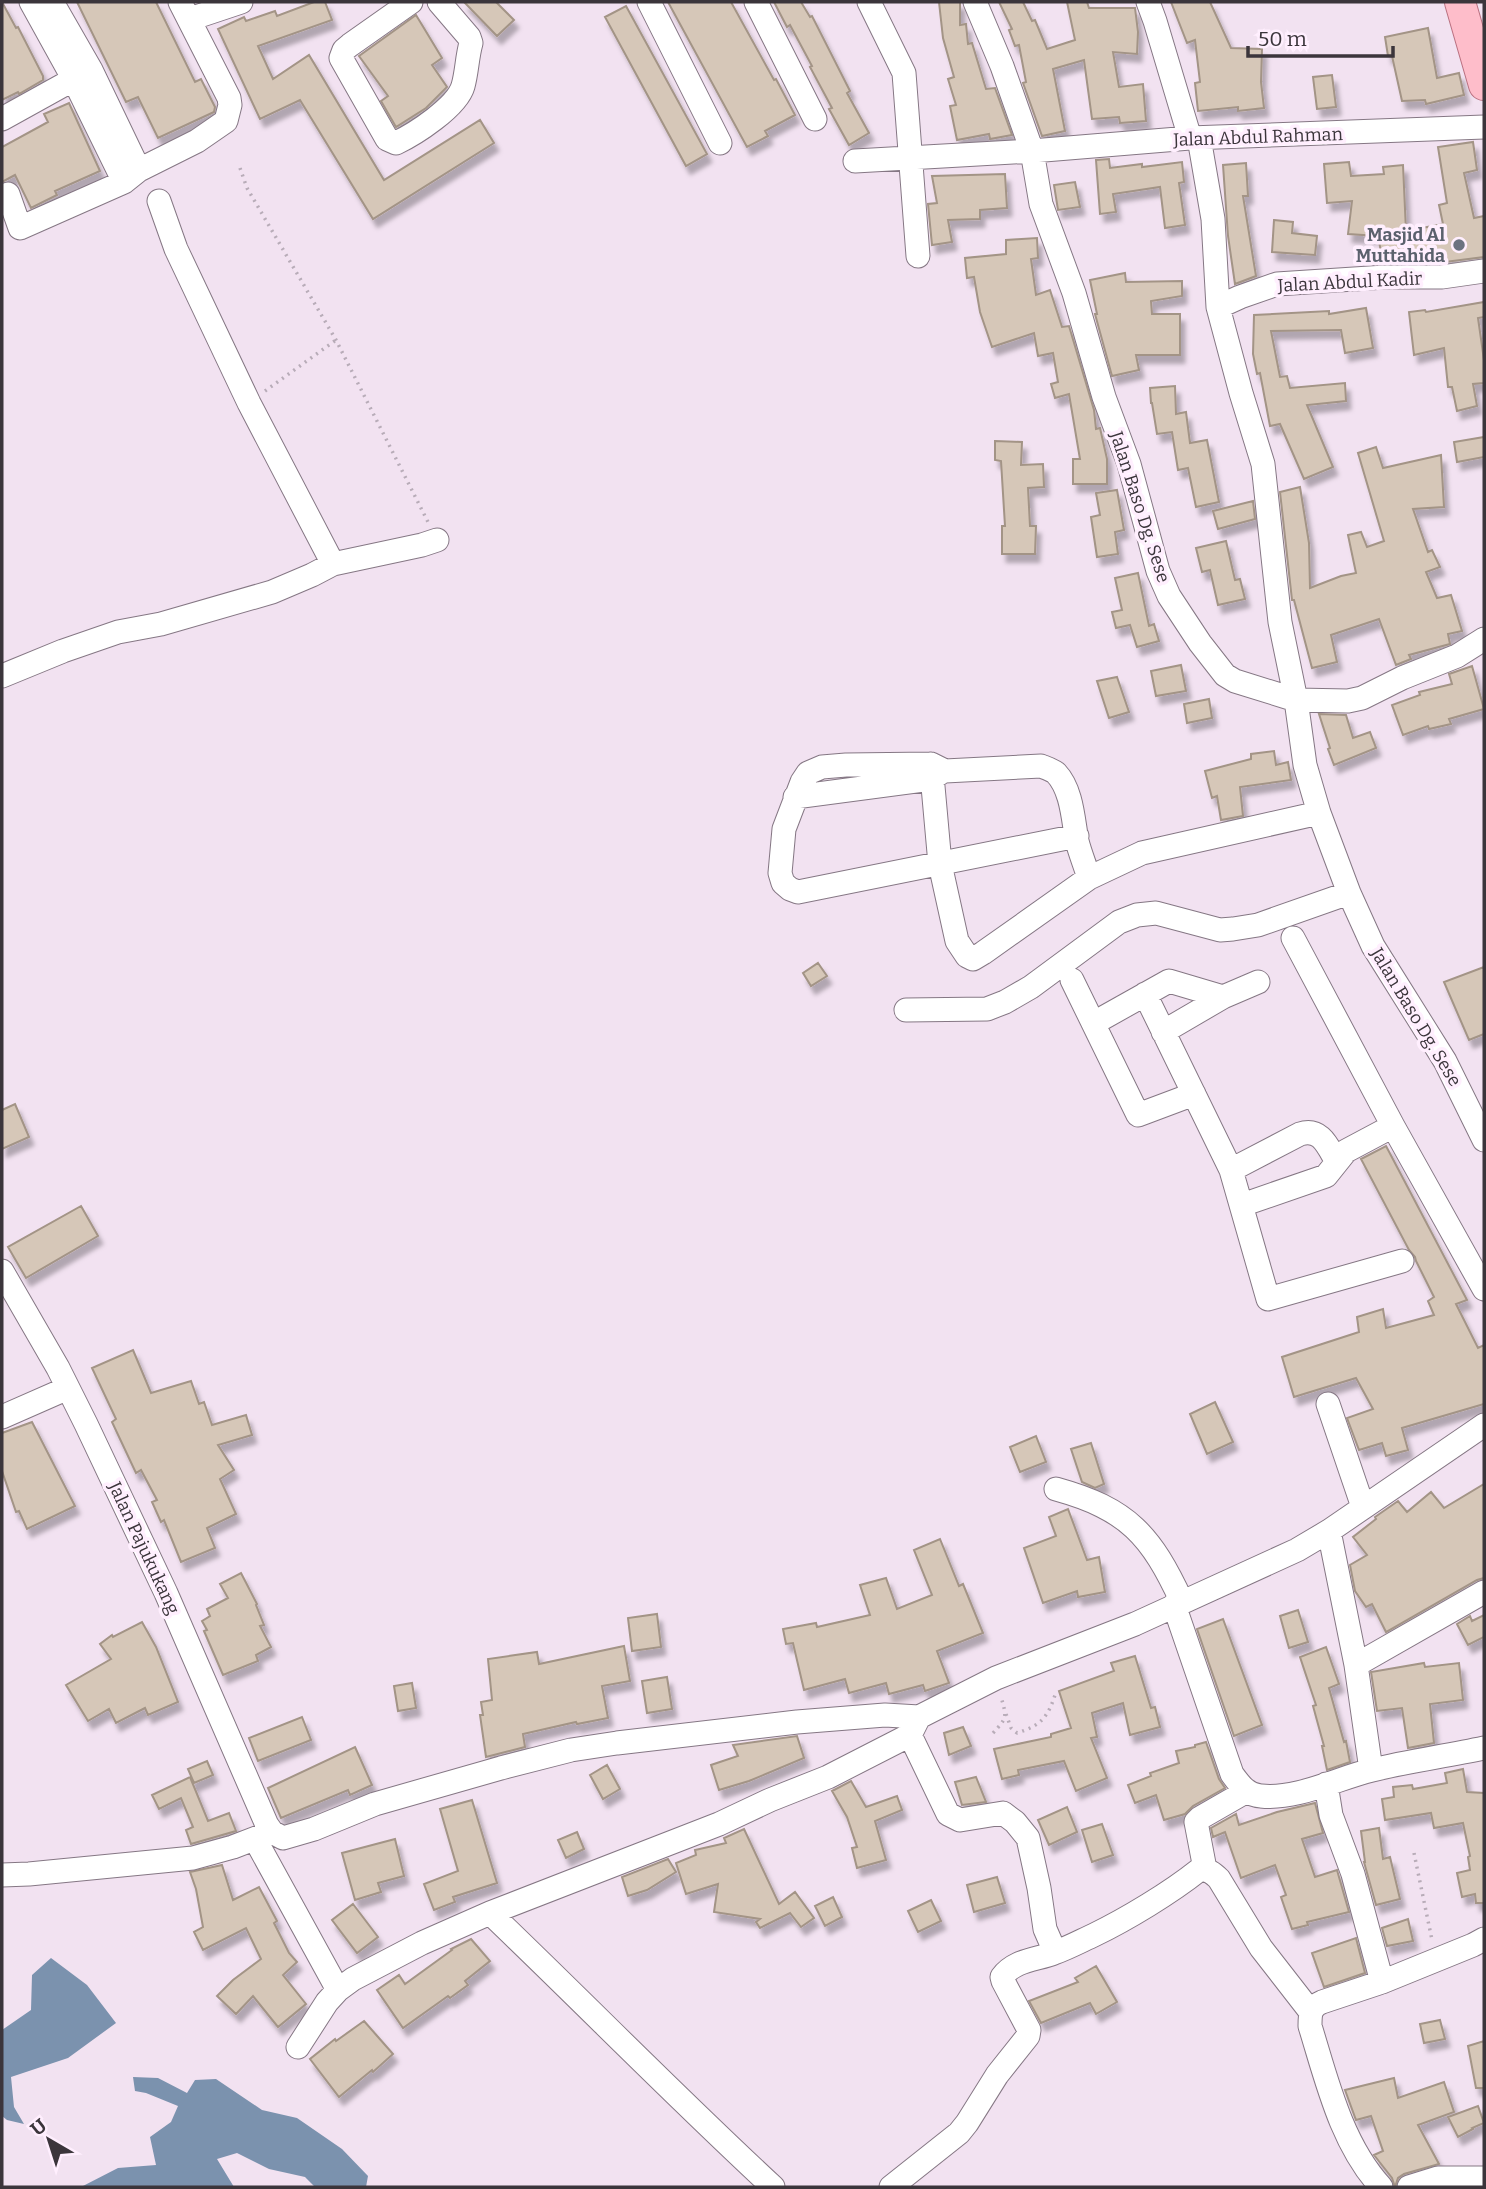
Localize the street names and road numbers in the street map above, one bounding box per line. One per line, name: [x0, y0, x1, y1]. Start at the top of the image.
street label: Jalan Abdul Rahman: [1172, 123, 1344, 151]
street label: Jalan Abdul Kadir: [1276, 267, 1423, 297]
street label: Jalan Baso Dg. Sese: [1105, 428, 1175, 585]
street label: Jalan Baso Dg. Sese: [1365, 943, 1466, 1090]
street label: Jalan Pajukukang: [103, 1477, 184, 1618]

